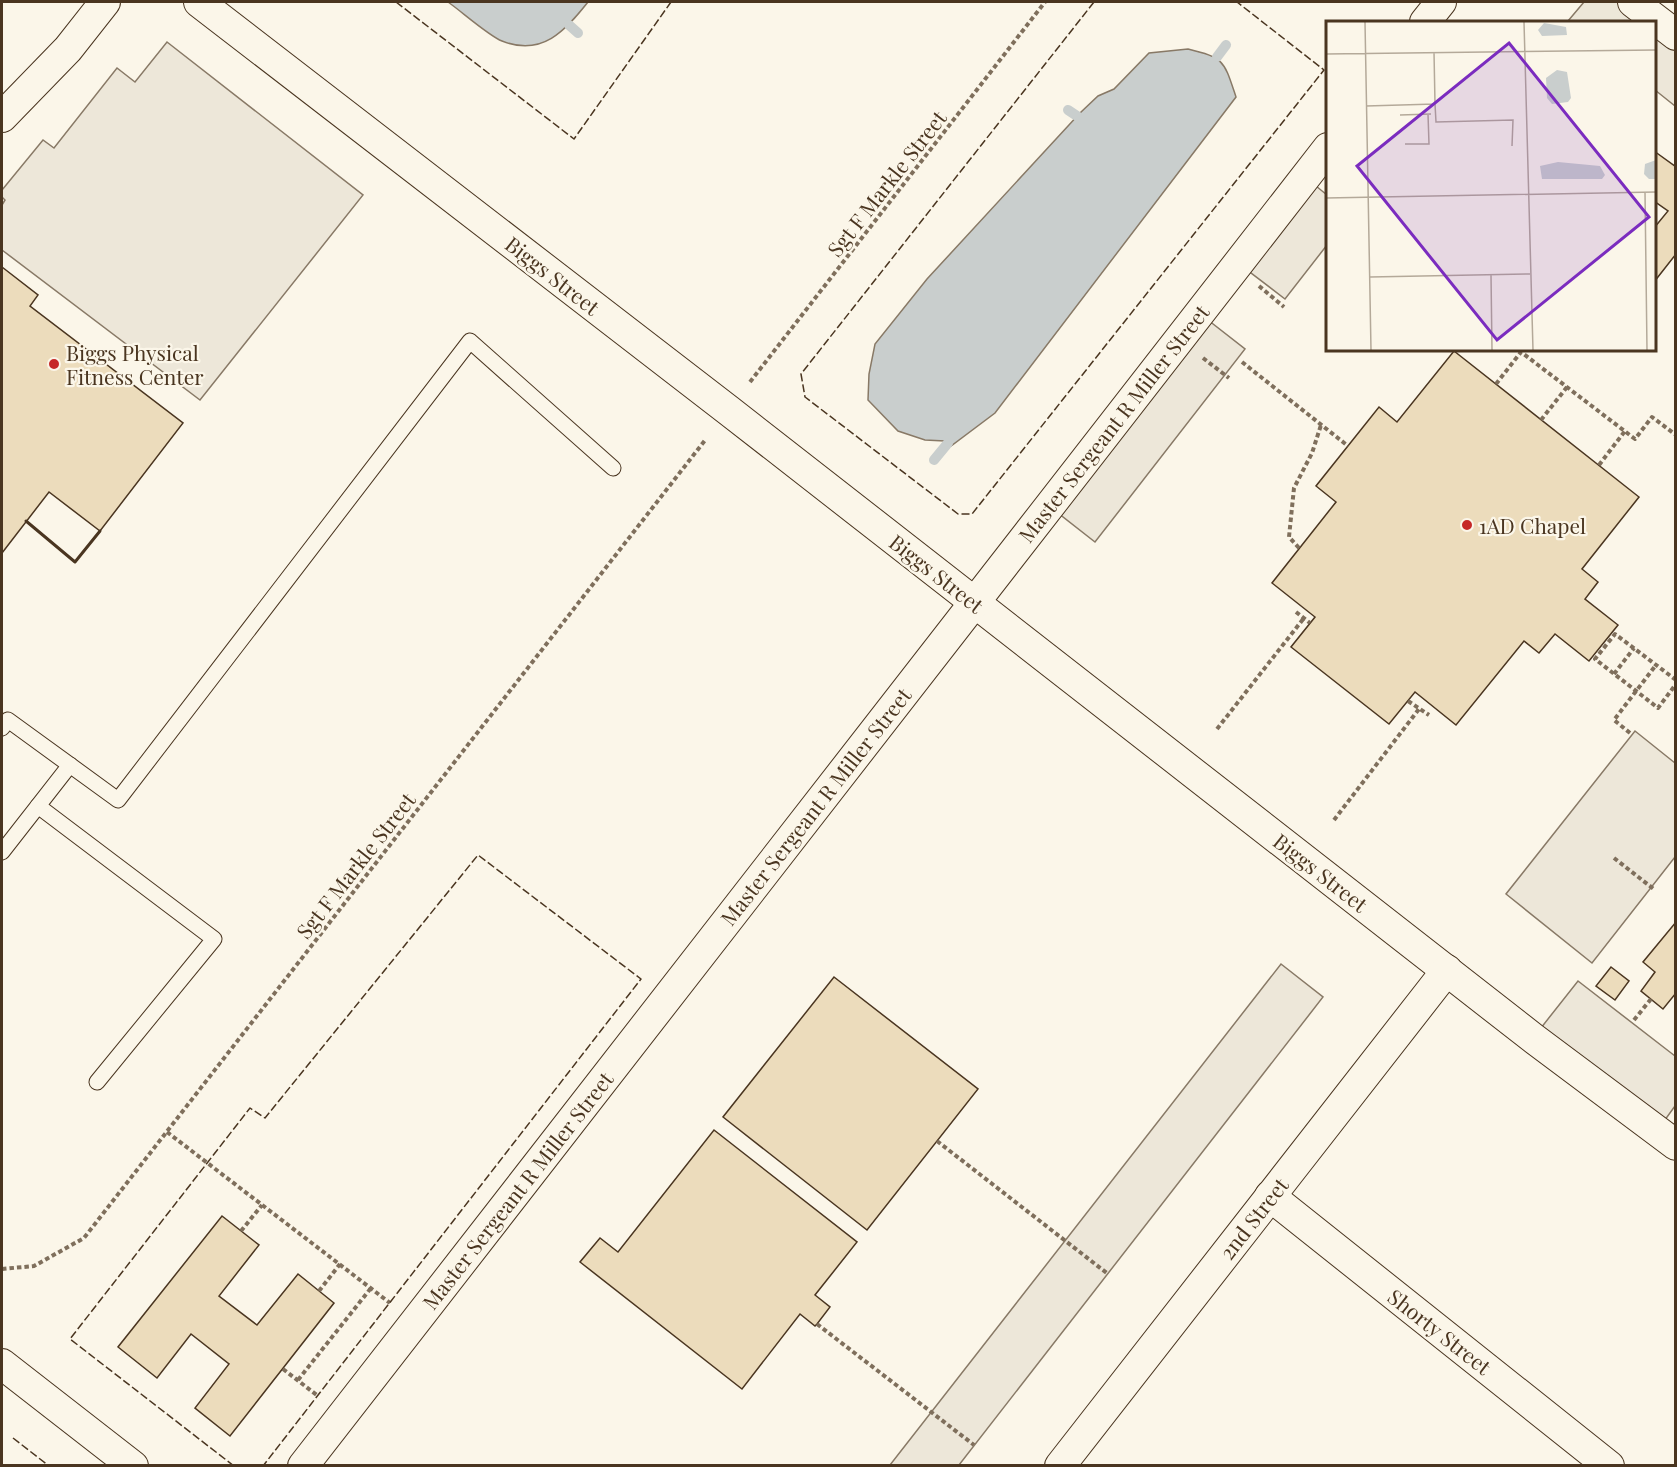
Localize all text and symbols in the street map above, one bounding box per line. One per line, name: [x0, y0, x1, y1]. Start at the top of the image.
inset map: [1326, 21, 1656, 351]
street label: Sgt F Markle Street: [820, 104, 952, 262]
street label: Biggs Street: [500, 229, 606, 321]
street label: Master Sergeant R Miller Street: [1011, 298, 1215, 548]
place label: Biggs Physical Fitness Center: [66, 338, 204, 390]
marker: Biggs Physical Fitness Center: [47, 357, 61, 371]
place label: 1AD Chapel: [1479, 511, 1586, 539]
marker: 1AD Chapel: [1460, 518, 1474, 532]
street label: Biggs Street: [884, 527, 990, 619]
street label: Master Sergeant R Miller Street: [713, 681, 917, 931]
street label: Sgt F Markle Street: [289, 786, 421, 944]
street label: Biggs Street: [1268, 826, 1374, 918]
street label: Master Sergeant R Miller Street: [415, 1065, 619, 1315]
street label: 2nd Street: [1212, 1171, 1294, 1265]
street label: Shorty Street: [1383, 1282, 1498, 1380]

